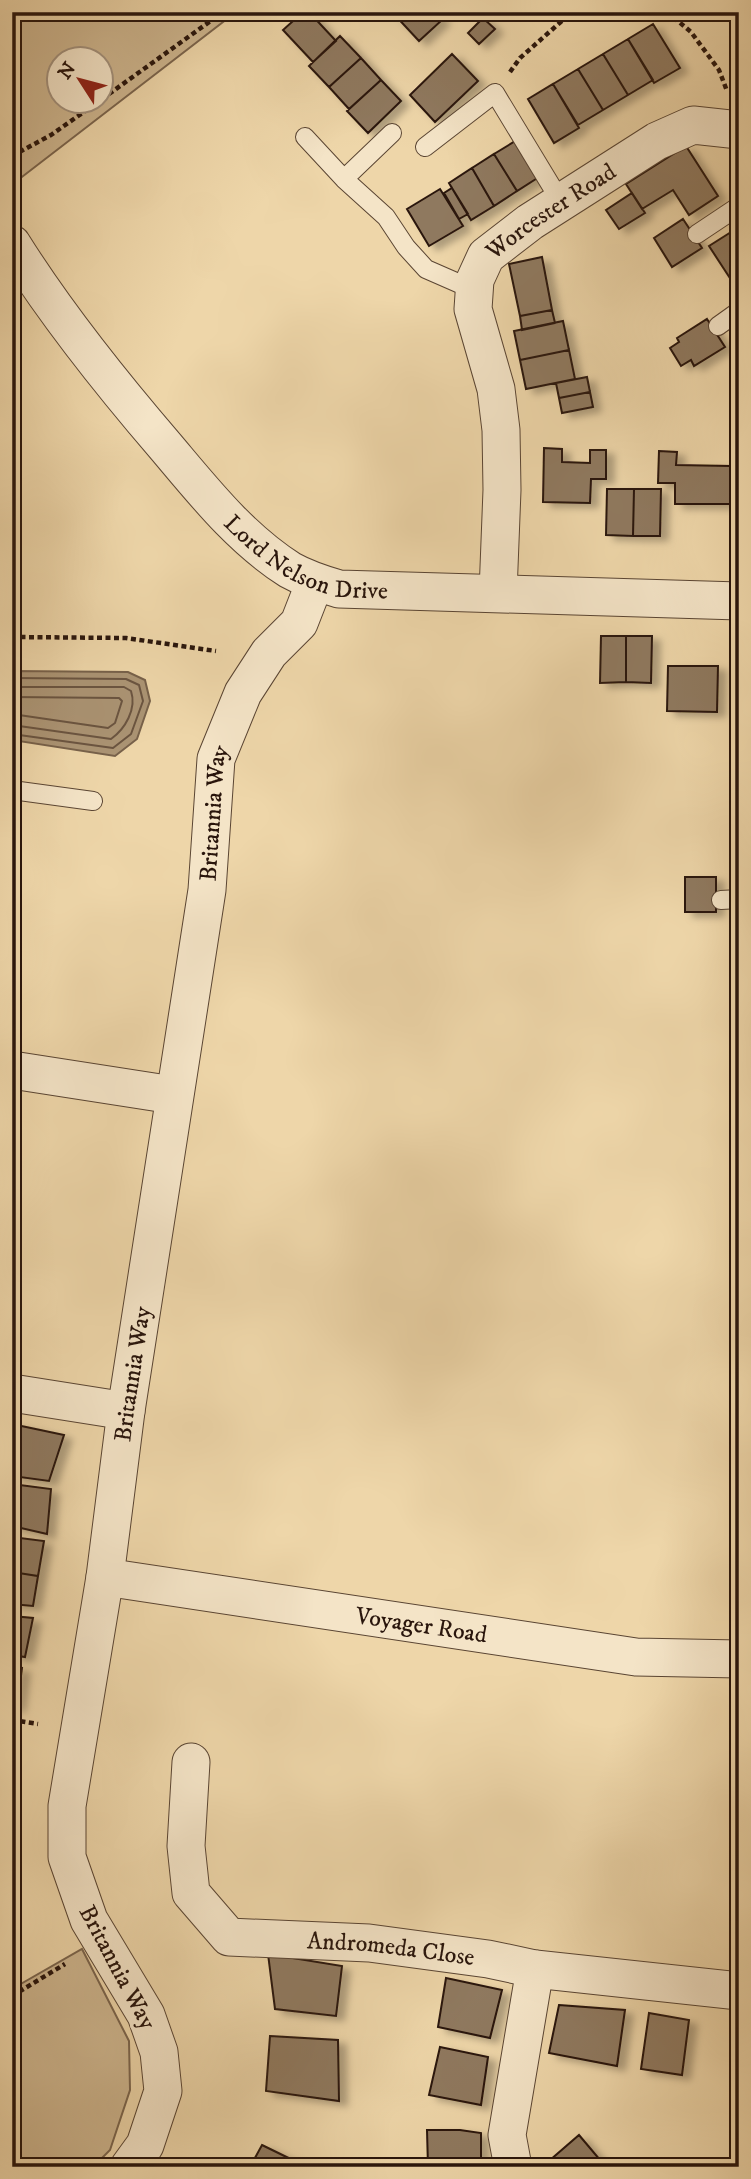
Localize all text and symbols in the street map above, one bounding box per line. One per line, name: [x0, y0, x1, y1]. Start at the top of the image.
north arrow: [46, 46, 116, 116]
text: N: [54, 57, 82, 84]
street label: Worcester Road: [479, 157, 622, 267]
street label: Lord Nelson Drive: [217, 509, 388, 606]
street label: Britannia Way: [194, 740, 236, 882]
street label: Britannia Way: [108, 1304, 158, 1444]
street label: Voyager Road: [352, 1601, 489, 1650]
street label: Britannia Way: [72, 1900, 163, 2035]
street label: Andromeda Close: [307, 1926, 476, 1973]

